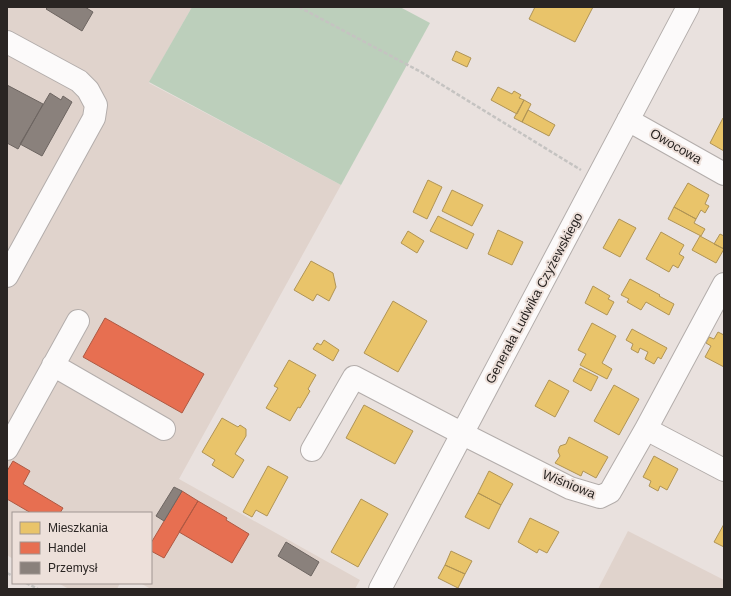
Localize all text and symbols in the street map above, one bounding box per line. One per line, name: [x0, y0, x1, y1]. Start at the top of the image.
street label: Owocowa: [648, 125, 705, 167]
street label: Generała Ludwika Czyżewskiego: [482, 210, 586, 386]
street label: Wiśniowa: [540, 467, 598, 502]
legend: [12, 512, 152, 584]
text: Mieszkania: [48, 521, 108, 535]
text: Handel: [48, 541, 86, 555]
text: Przemysł: [48, 561, 98, 575]

